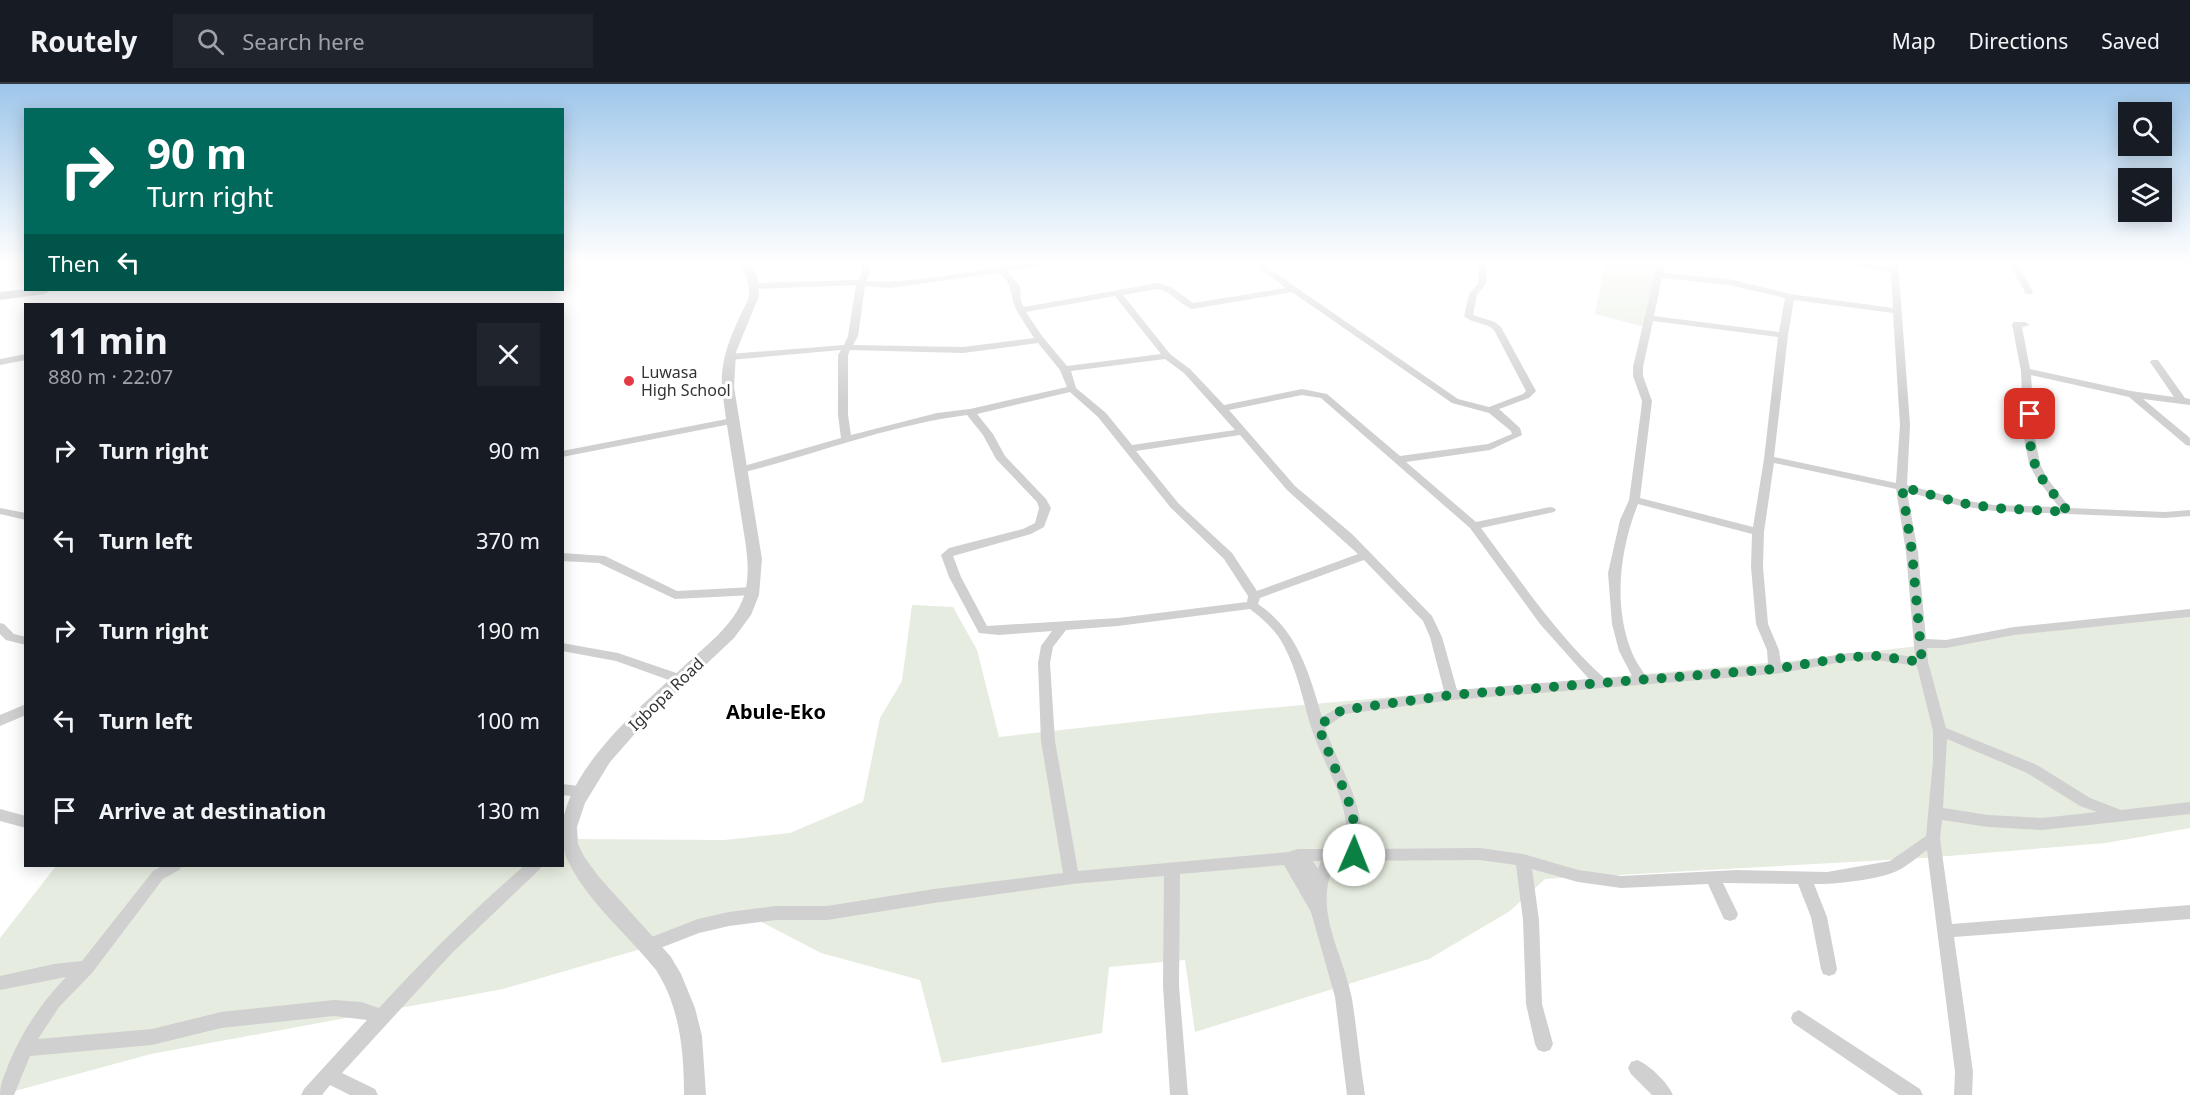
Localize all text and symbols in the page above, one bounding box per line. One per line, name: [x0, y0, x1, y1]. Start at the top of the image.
search box: [173, 14, 593, 68]
text: Routely: [30, 22, 137, 60]
icon: search: [194, 25, 227, 58]
text: Search here: [242, 26, 365, 56]
text: Map: [1892, 27, 1936, 55]
text: Directions: [1969, 27, 2068, 55]
text: Saved: [2101, 27, 2160, 55]
map controls: [2118, 102, 2172, 222]
button: search: [2118, 102, 2172, 156]
text: 90 m: [147, 124, 247, 181]
icon: right: [48, 132, 126, 210]
button: layers: [2118, 168, 2172, 222]
text: Turn right: [147, 178, 273, 215]
icon: left: [112, 246, 145, 279]
text: Then: [48, 248, 100, 278]
text: 11 min: [48, 316, 168, 365]
button: close: [477, 323, 540, 386]
place label: Luwasa High School: [641, 361, 731, 401]
text: 880 m · 22:07: [48, 363, 173, 390]
marker: Luwasa High School: [622, 374, 636, 388]
pin: [2004, 388, 2055, 439]
icon: arrive: [2013, 397, 2046, 430]
icon: right: [48, 434, 81, 467]
text: Turn right: [99, 435, 209, 465]
text: 90 m: [489, 435, 540, 465]
icon: left: [48, 524, 81, 557]
text: Turn left: [99, 525, 193, 555]
text: 370 m: [476, 525, 540, 555]
icon: right: [48, 614, 81, 647]
text: Turn right: [99, 615, 209, 645]
text: 190 m: [476, 615, 540, 645]
street label: Igbopa Road: [624, 653, 708, 735]
district label: Abule-Eko: [726, 698, 826, 725]
icon: left: [48, 704, 81, 737]
text: Turn left: [99, 705, 193, 735]
text: 100 m: [476, 705, 540, 735]
icon: arrive: [48, 794, 81, 827]
text: Arrive at destination: [99, 795, 326, 825]
text: 130 m: [476, 795, 540, 825]
position arrow: [1322, 823, 1386, 887]

